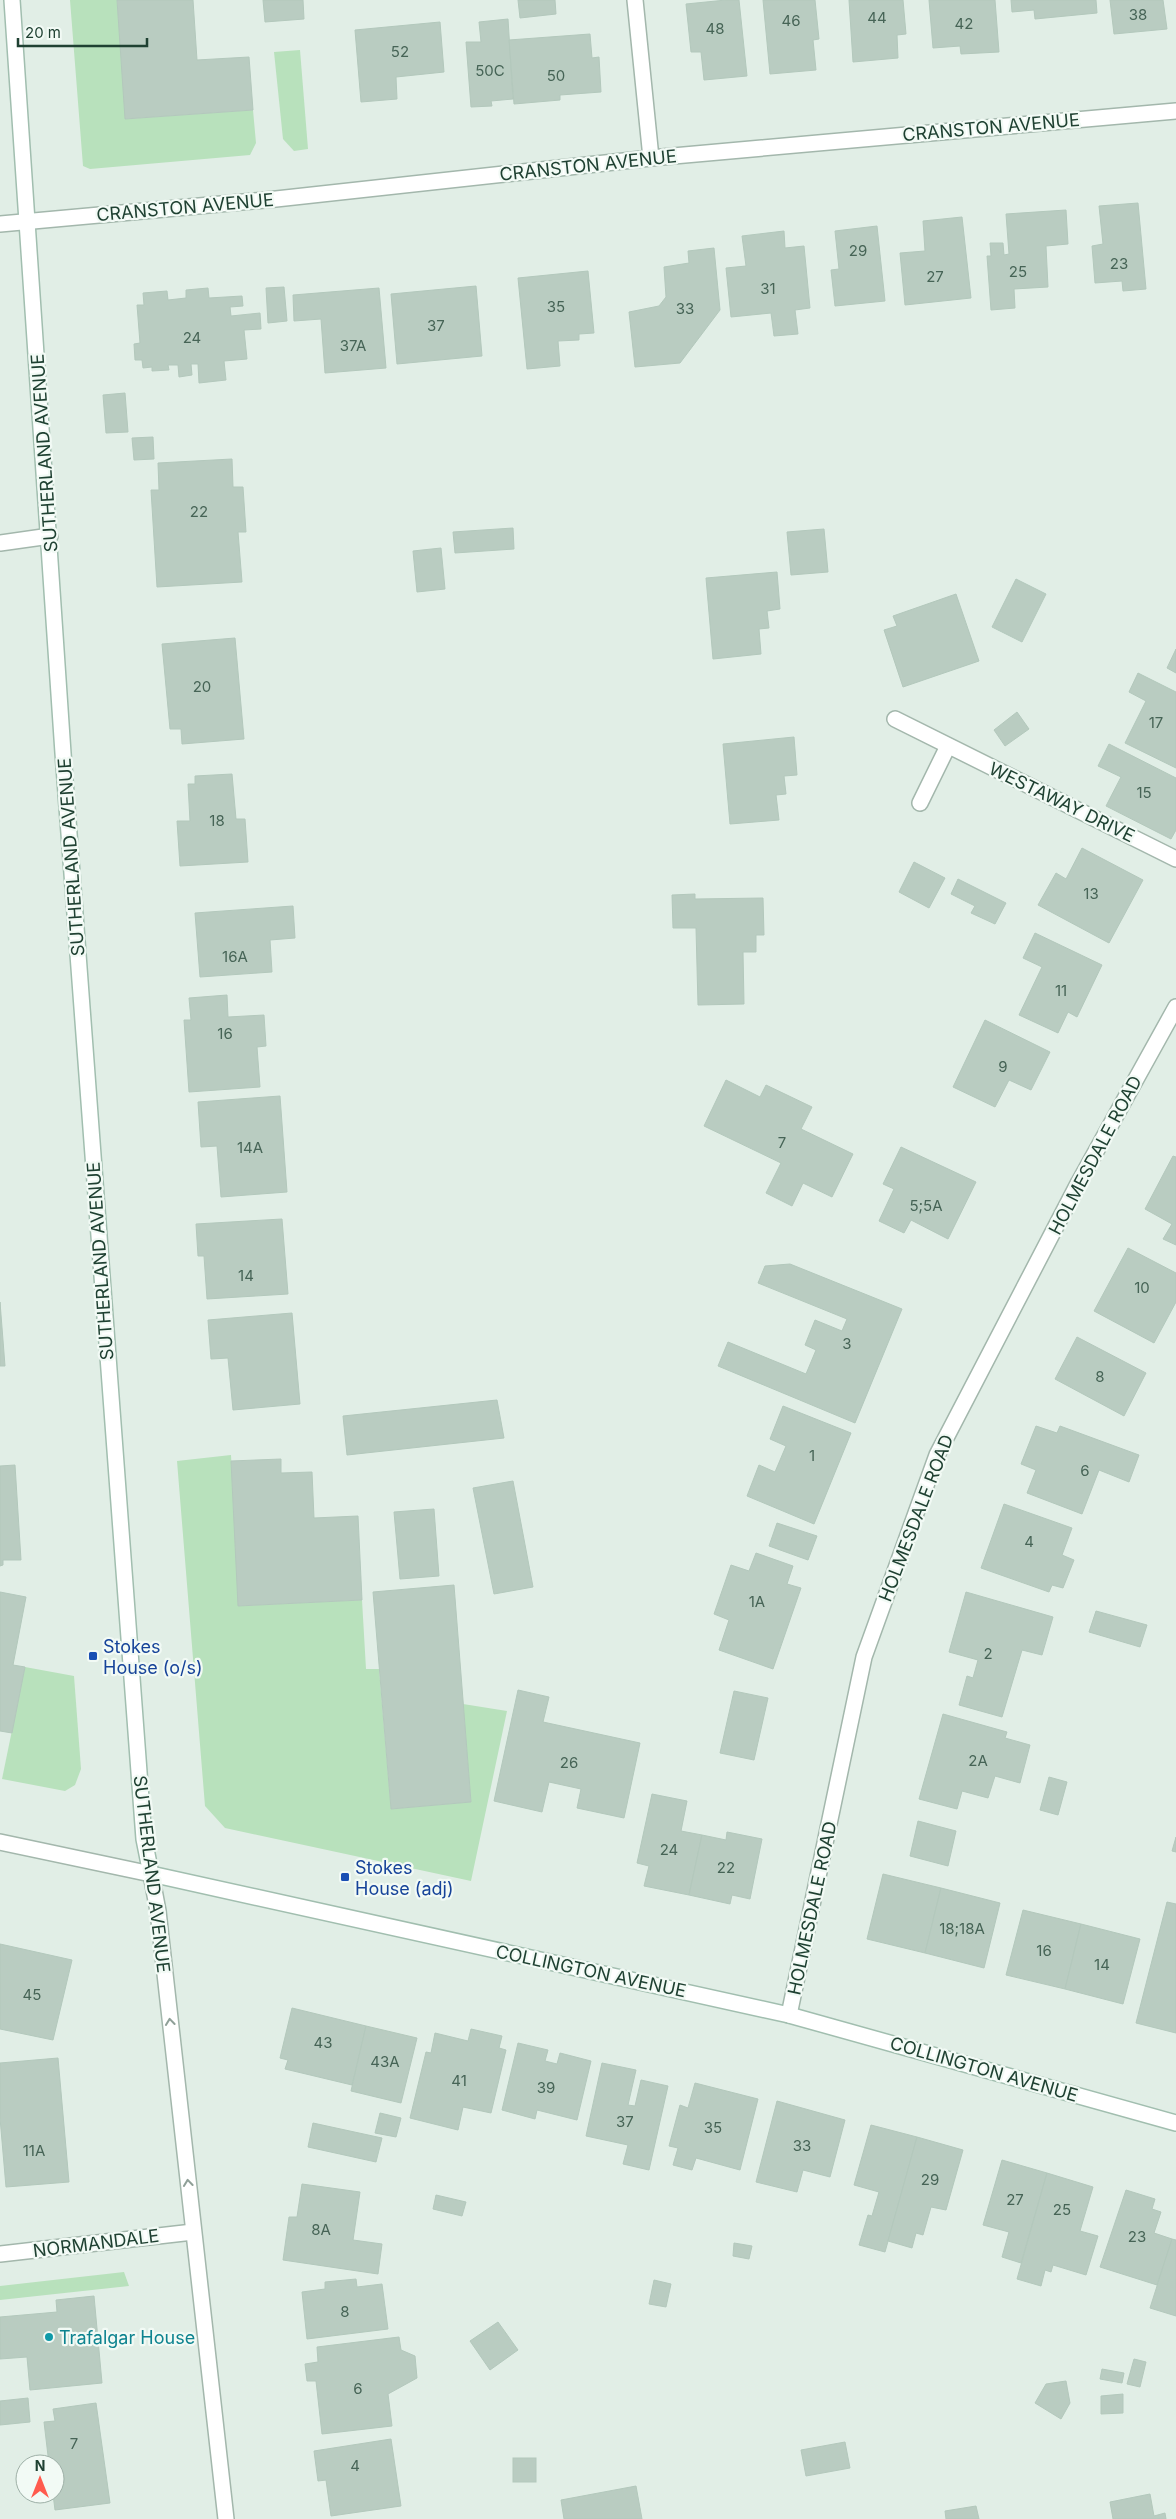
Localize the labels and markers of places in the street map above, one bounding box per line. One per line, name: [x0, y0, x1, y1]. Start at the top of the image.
place label: Stokes House (o/s): [103, 1636, 203, 1678]
marker: Stokes House (o/s): [87, 1650, 99, 1662]
place label: Stokes House (adj): [355, 1857, 454, 1899]
marker: Stokes House (adj): [339, 1871, 351, 1883]
place label: Trafalgar House: [59, 2327, 195, 2348]
marker: Trafalgar House: [43, 2331, 55, 2343]

